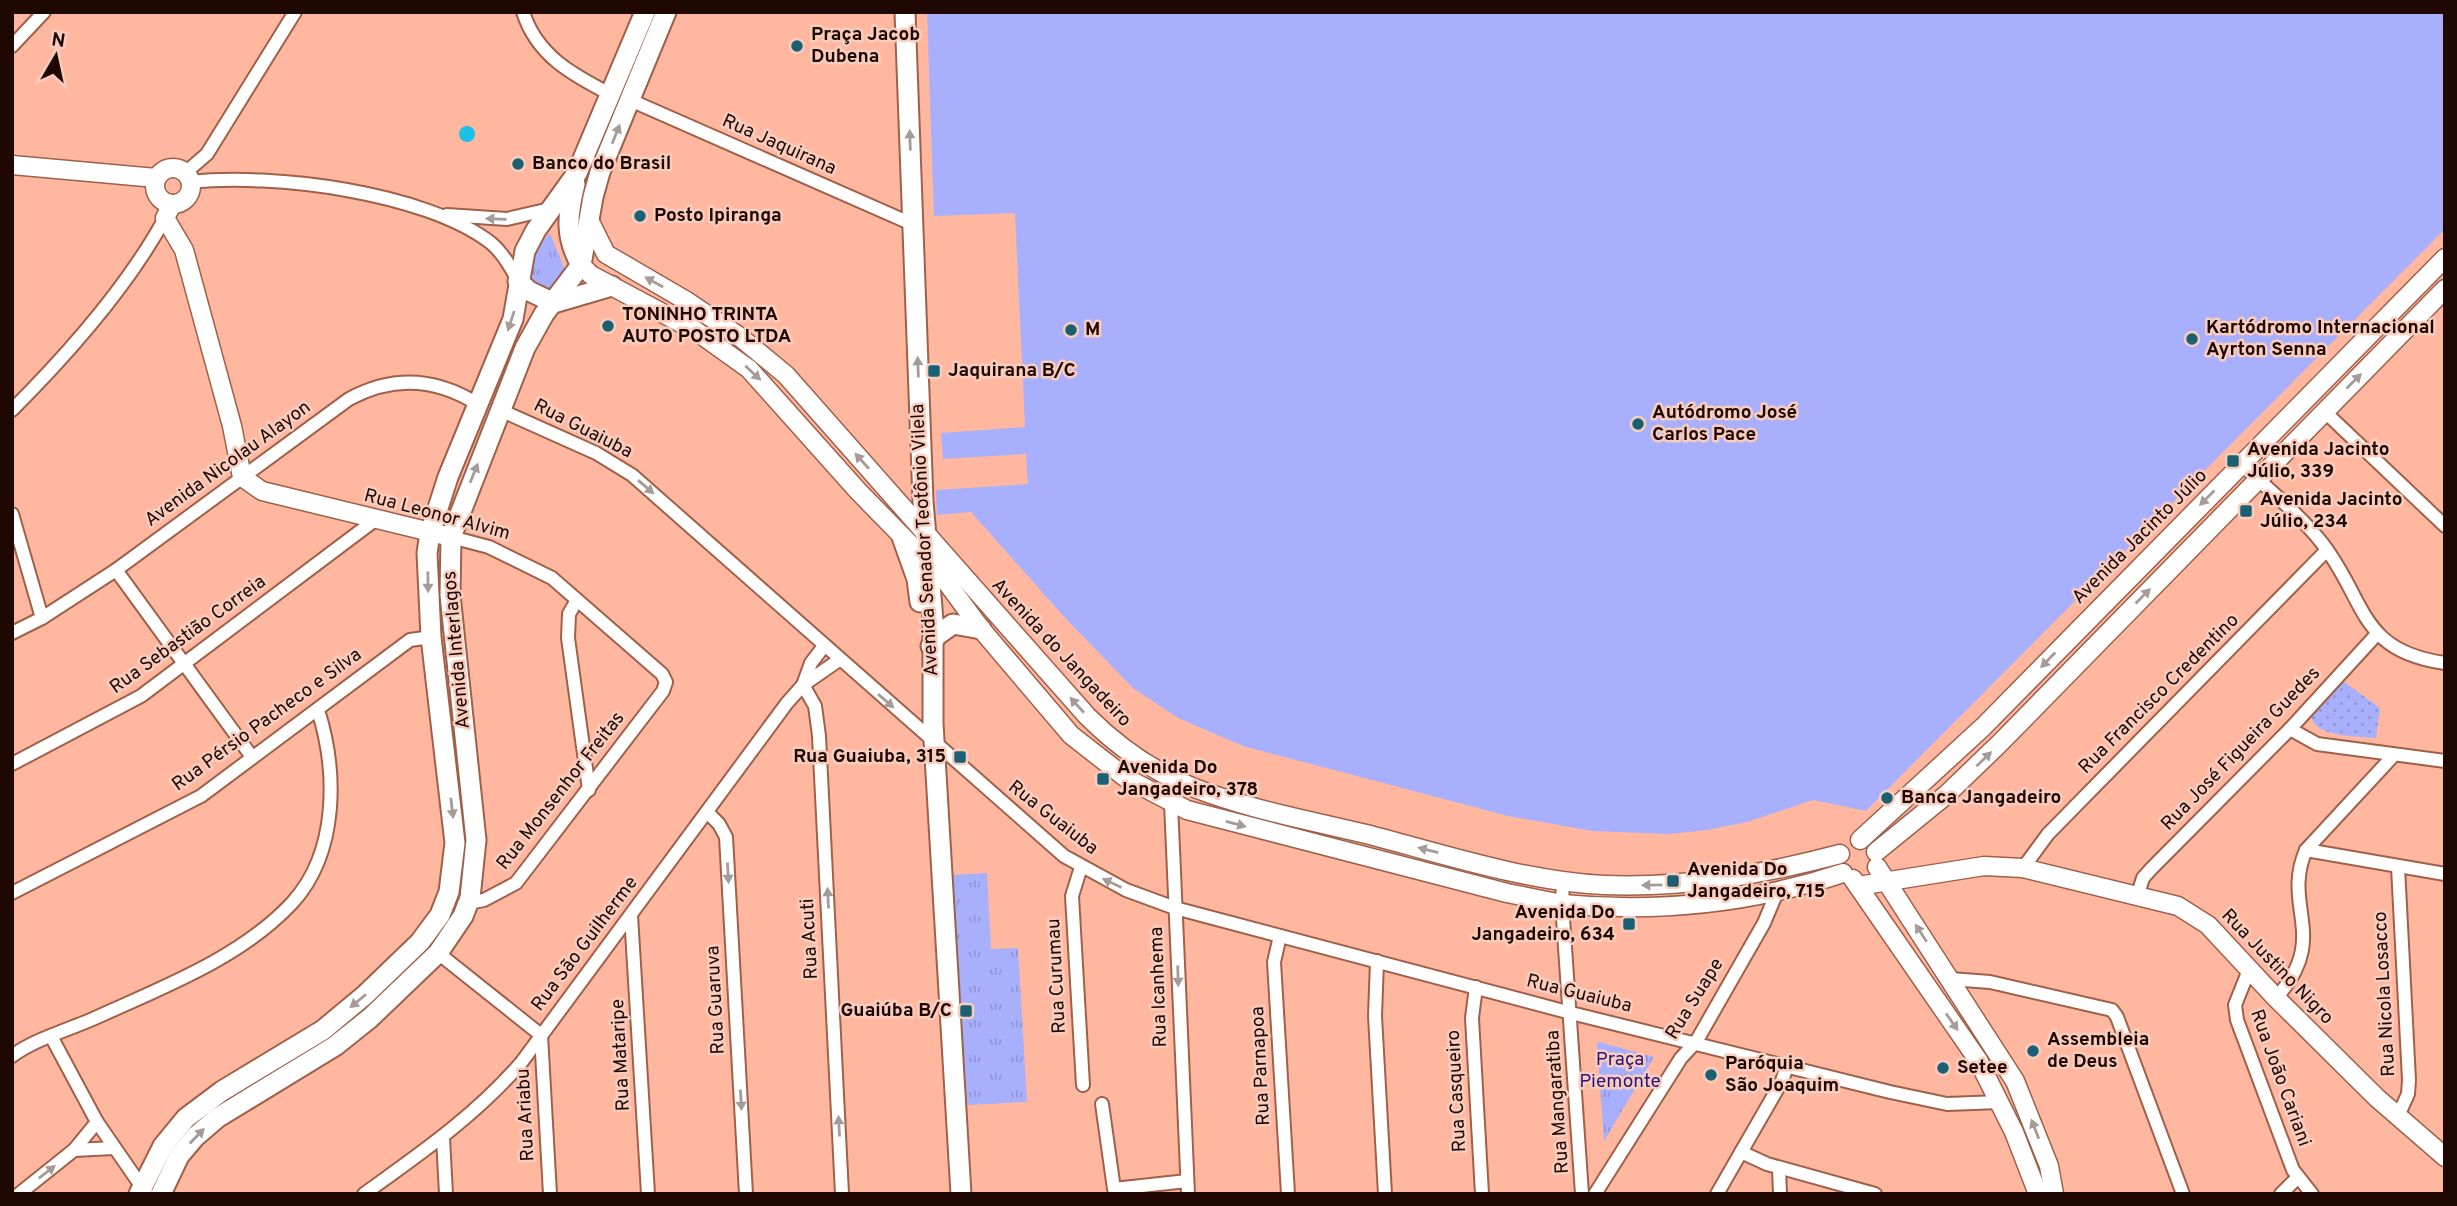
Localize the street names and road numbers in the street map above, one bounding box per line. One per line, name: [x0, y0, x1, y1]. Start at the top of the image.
street label: Rua Jaquirana: [718, 109, 840, 181]
street label: Rua Guaiuba: [529, 394, 637, 464]
street label: Avenida Nicolau Alayon: [140, 396, 316, 532]
street label: Avenida Senador Teotônio Vilela: [906, 403, 944, 677]
street label: Avenida Jacinto Júlio: [2067, 464, 2213, 610]
street label: Rua Leonor Alvim: [361, 484, 513, 546]
street label: Rua Sebastião Correia: [105, 570, 271, 700]
street label: Avenida Interlagos: [438, 570, 476, 730]
street label: Avenida do Jangadeiro: [986, 574, 1136, 732]
street label: Rua Francisco Credentino: [2074, 609, 2244, 779]
street label: Rua Pérsio Pacheco e Silva: [167, 643, 367, 797]
street label: Rua José Figueira Guedes: [2156, 662, 2326, 836]
street label: Rua Monsenhor Freitas: [492, 707, 630, 875]
street label: Rua Guaiuba: [1003, 775, 1103, 861]
street label: Rua São Guilherme: [526, 872, 644, 1016]
street label: Rua Acuti: [796, 898, 824, 980]
street label: Rua Justino Nigro: [2216, 904, 2338, 1030]
street label: Rua Nicola Losacco: [2369, 911, 2401, 1077]
street label: Rua Curumau: [1042, 918, 1072, 1034]
street label: Rua Icanhema: [1145, 926, 1173, 1048]
street label: Rua Guaruva: [701, 945, 731, 1055]
street label: Rua Suape: [1661, 954, 1729, 1044]
street label: Rua Guaiuba: [1524, 969, 1634, 1019]
street label: Rua Mataripe: [606, 998, 636, 1112]
street label: Rua Parnapoa: [1246, 1006, 1276, 1126]
street label: Rua João Cariani: [2244, 1006, 2316, 1150]
street label: Rua Casqueiro: [1442, 1029, 1472, 1153]
street label: Rua Mangaratiba: [1541, 1029, 1575, 1175]
street label: Rua Ariabu: [512, 1068, 540, 1162]

